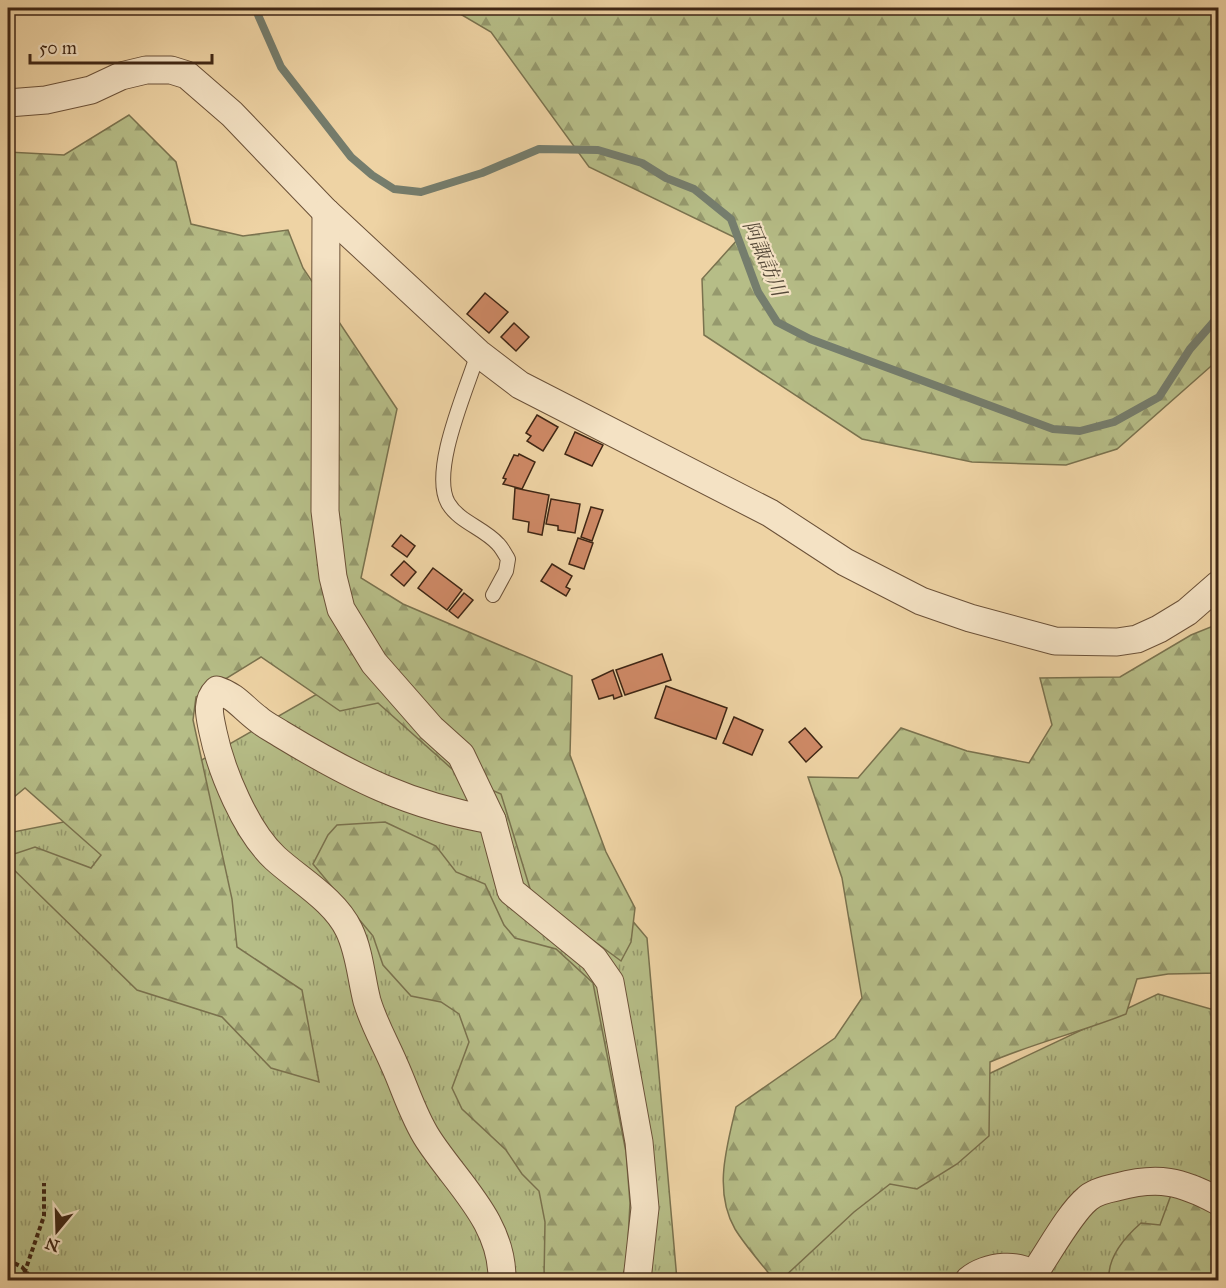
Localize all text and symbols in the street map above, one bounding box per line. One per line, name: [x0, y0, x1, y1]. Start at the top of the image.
scale bar: [30, 27, 212, 65]
text: 50 m: [39, 37, 77, 59]
water label: 阿諏訪川: [738, 216, 792, 301]
north arrow: [27, 1201, 87, 1261]
text: N: [42, 1233, 62, 1256]

